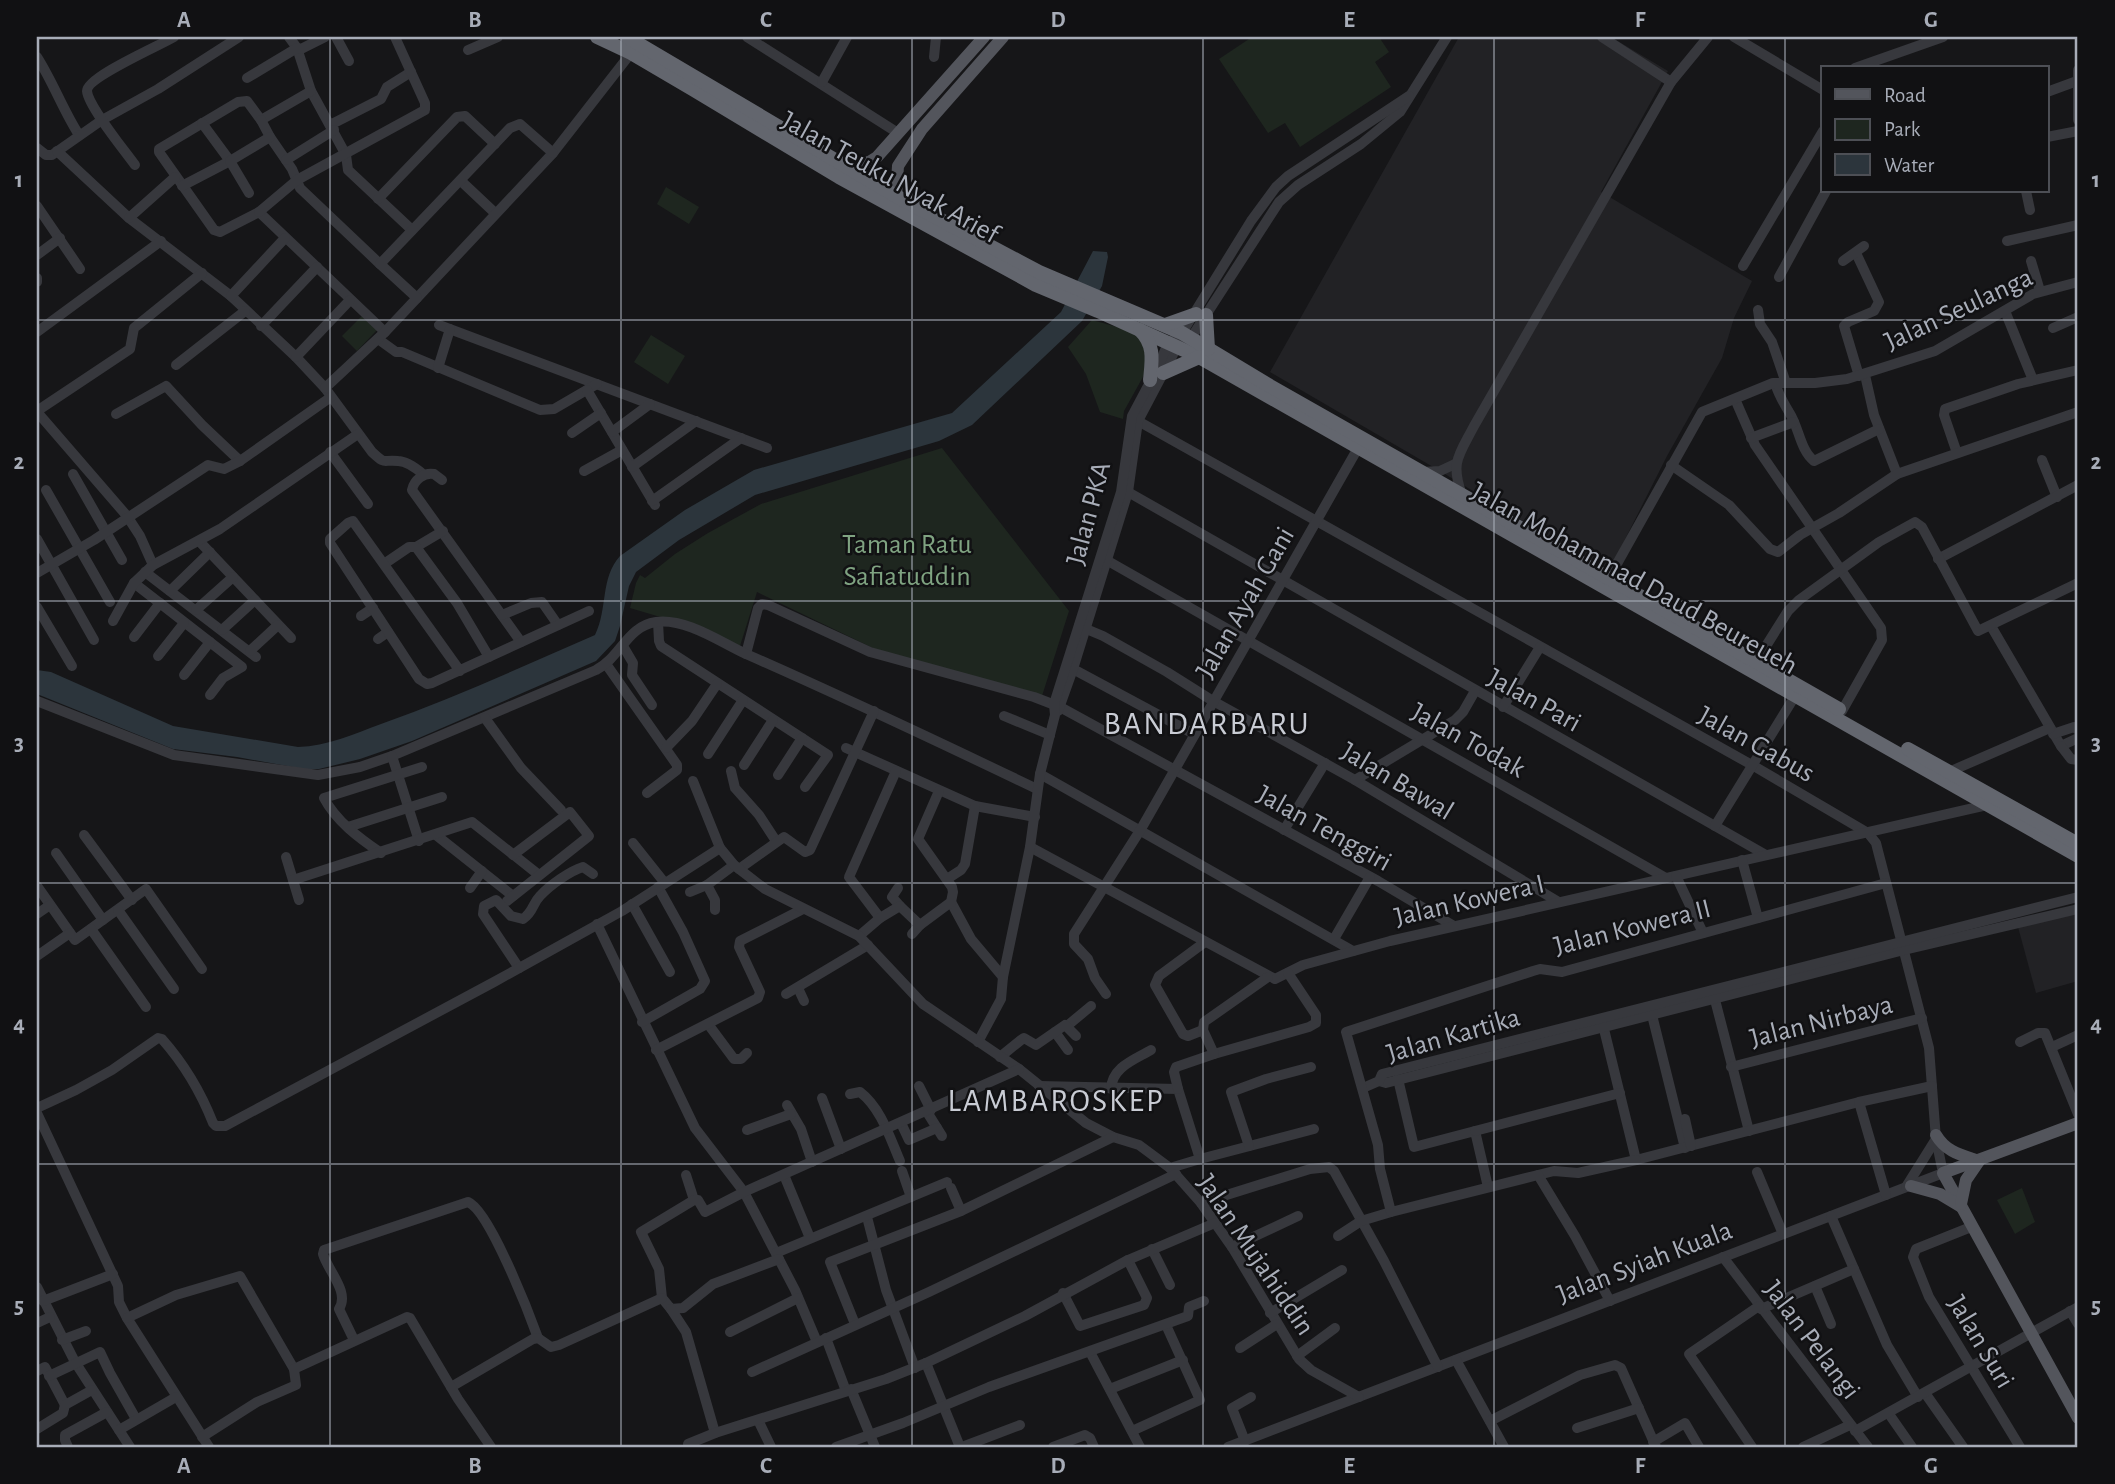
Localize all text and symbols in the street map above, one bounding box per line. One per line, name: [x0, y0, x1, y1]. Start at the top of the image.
text: A: [177, 9, 191, 32]
text: B: [468, 9, 482, 32]
text: C: [760, 9, 772, 32]
text: D: [1050, 9, 1066, 32]
text: E: [1343, 9, 1355, 32]
text: F: [1635, 9, 1646, 32]
text: G: [1924, 9, 1938, 32]
legend: [1821, 66, 2048, 192]
text: Road: [1884, 85, 1926, 106]
street label: Jalan Teuku Nyak Arief: [777, 106, 1005, 250]
text: Park: [1884, 119, 1921, 140]
text: Water: [1884, 155, 1934, 176]
text: 1: [15, 169, 23, 192]
text: 1: [2092, 169, 2100, 192]
street label: Jalan Seulanga: [1881, 263, 2037, 356]
text: 2: [14, 451, 25, 474]
text: 2: [2091, 451, 2102, 474]
street label: Jalan PKA: [1062, 459, 1116, 568]
street label: Jalan Mohammad Daud Beureueh: [1466, 477, 1802, 680]
street label: Jalan Ayah Gani: [1191, 523, 1300, 683]
park label: Taman Ratu Safiatuddin: [842, 531, 972, 591]
street label: Jalan Pari: [1483, 664, 1585, 738]
street label: Jalan Todak: [1406, 698, 1530, 784]
street label: Jalan Gabus: [1693, 701, 1819, 788]
district label: BANDARBARU: [1104, 708, 1310, 740]
text: 3: [14, 732, 24, 755]
text: 3: [2091, 732, 2101, 755]
street label: Jalan Bawal: [1336, 737, 1458, 826]
street label: Jalan Tenggiri: [1252, 780, 1396, 877]
street label: Jalan Kowera I: [1392, 870, 1547, 932]
street label: Jalan Kowera II: [1551, 895, 1714, 961]
street label: Jalan Nirbaya: [1747, 991, 1896, 1053]
street label: Jalan Kartika: [1384, 1004, 1523, 1068]
text: 4: [13, 1013, 25, 1036]
text: 4: [2090, 1013, 2102, 1036]
district label: LAMBAROSKEP: [947, 1085, 1165, 1117]
street label: Jalan Mujahiddin: [1191, 1170, 1319, 1341]
street label: Jalan Syiah Kuala: [1553, 1217, 1736, 1309]
street label: Jalan Pelangi: [1758, 1276, 1865, 1405]
street label: Jalan Suri: [1942, 1291, 2019, 1393]
text: 5: [14, 1295, 24, 1318]
text: 5: [2091, 1295, 2101, 1318]
text: A: [177, 1455, 191, 1478]
text: B: [468, 1455, 482, 1478]
text: C: [760, 1455, 772, 1478]
text: D: [1050, 1455, 1066, 1478]
text: E: [1343, 1455, 1355, 1478]
text: F: [1635, 1455, 1646, 1478]
text: G: [1924, 1455, 1938, 1478]

